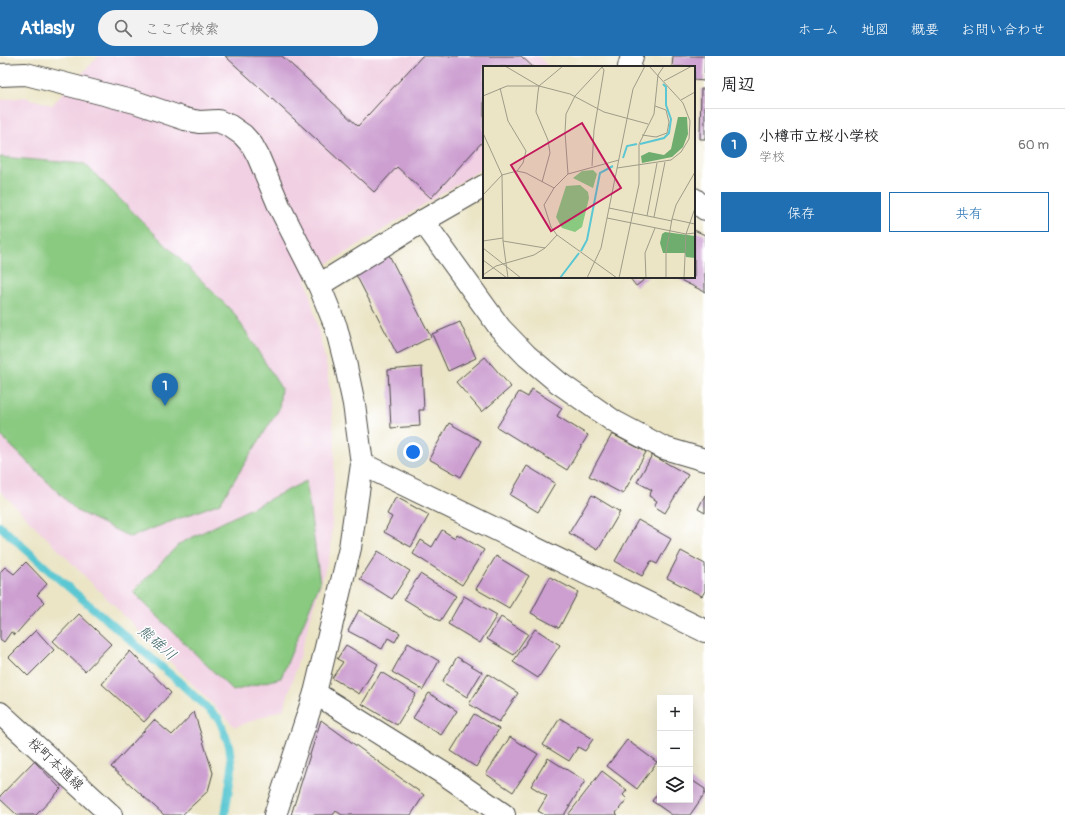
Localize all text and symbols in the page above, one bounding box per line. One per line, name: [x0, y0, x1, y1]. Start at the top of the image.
search box: [98, 10, 378, 46]
text: Atlasly: [20, 16, 74, 40]
icon: search: [112, 17, 134, 39]
text: ここで検索: [144, 20, 220, 39]
text: ホーム: [798, 21, 839, 38]
text: 地図: [861, 21, 889, 38]
text: 概要: [911, 21, 939, 38]
text: お問い合わせ: [961, 21, 1045, 38]
inset map: [483, 66, 695, 278]
text: 周辺: [721, 74, 755, 95]
text: 小樽市立桜小学校: [759, 127, 879, 146]
text: 1: [731, 137, 737, 153]
text: 60 m: [1018, 137, 1049, 153]
text: 学校: [759, 149, 785, 165]
button: 保存: [721, 192, 881, 232]
button: 共有: [889, 192, 1049, 232]
pin: 1: [152, 373, 178, 406]
your location: [403, 442, 423, 462]
water label: 熊碓川: [134, 621, 180, 665]
map controls: [657, 695, 693, 803]
button: +: [657, 695, 693, 731]
button: −: [657, 731, 693, 767]
street label: 桜町本通線: [25, 734, 87, 794]
button: layers: [657, 767, 693, 803]

